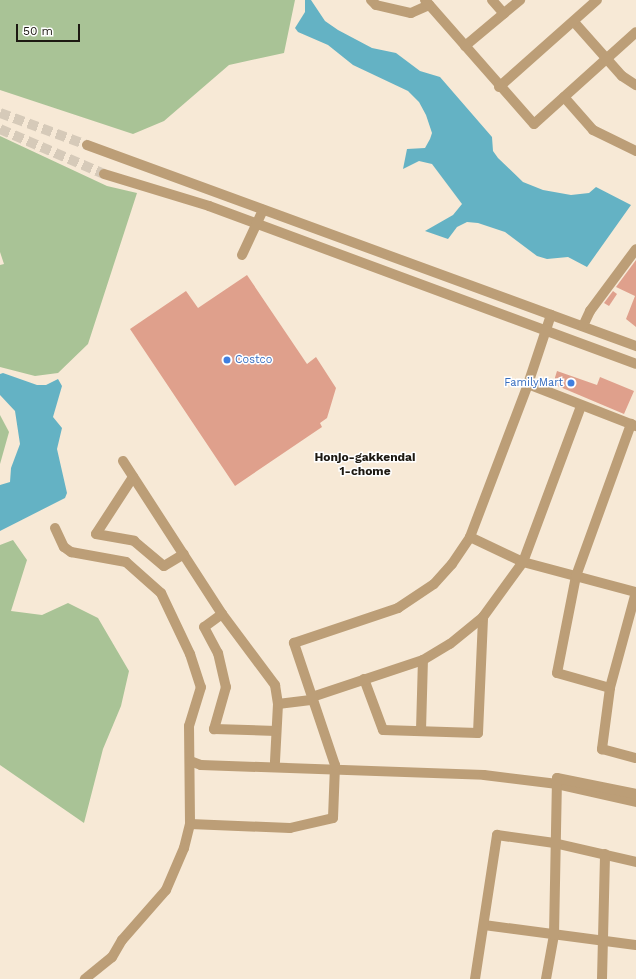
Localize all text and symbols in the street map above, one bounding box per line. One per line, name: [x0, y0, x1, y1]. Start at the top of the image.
scale bar: [18, 16, 82, 42]
text: 50 m: [23, 24, 53, 38]
place label: Costco: [235, 353, 272, 367]
marker: Costco: [222, 355, 232, 365]
place label: FamilyMart: [504, 376, 563, 390]
marker: FamilyMart: [566, 378, 576, 388]
district label: Honjo-gakkendai 1-chome: [314, 451, 416, 479]

